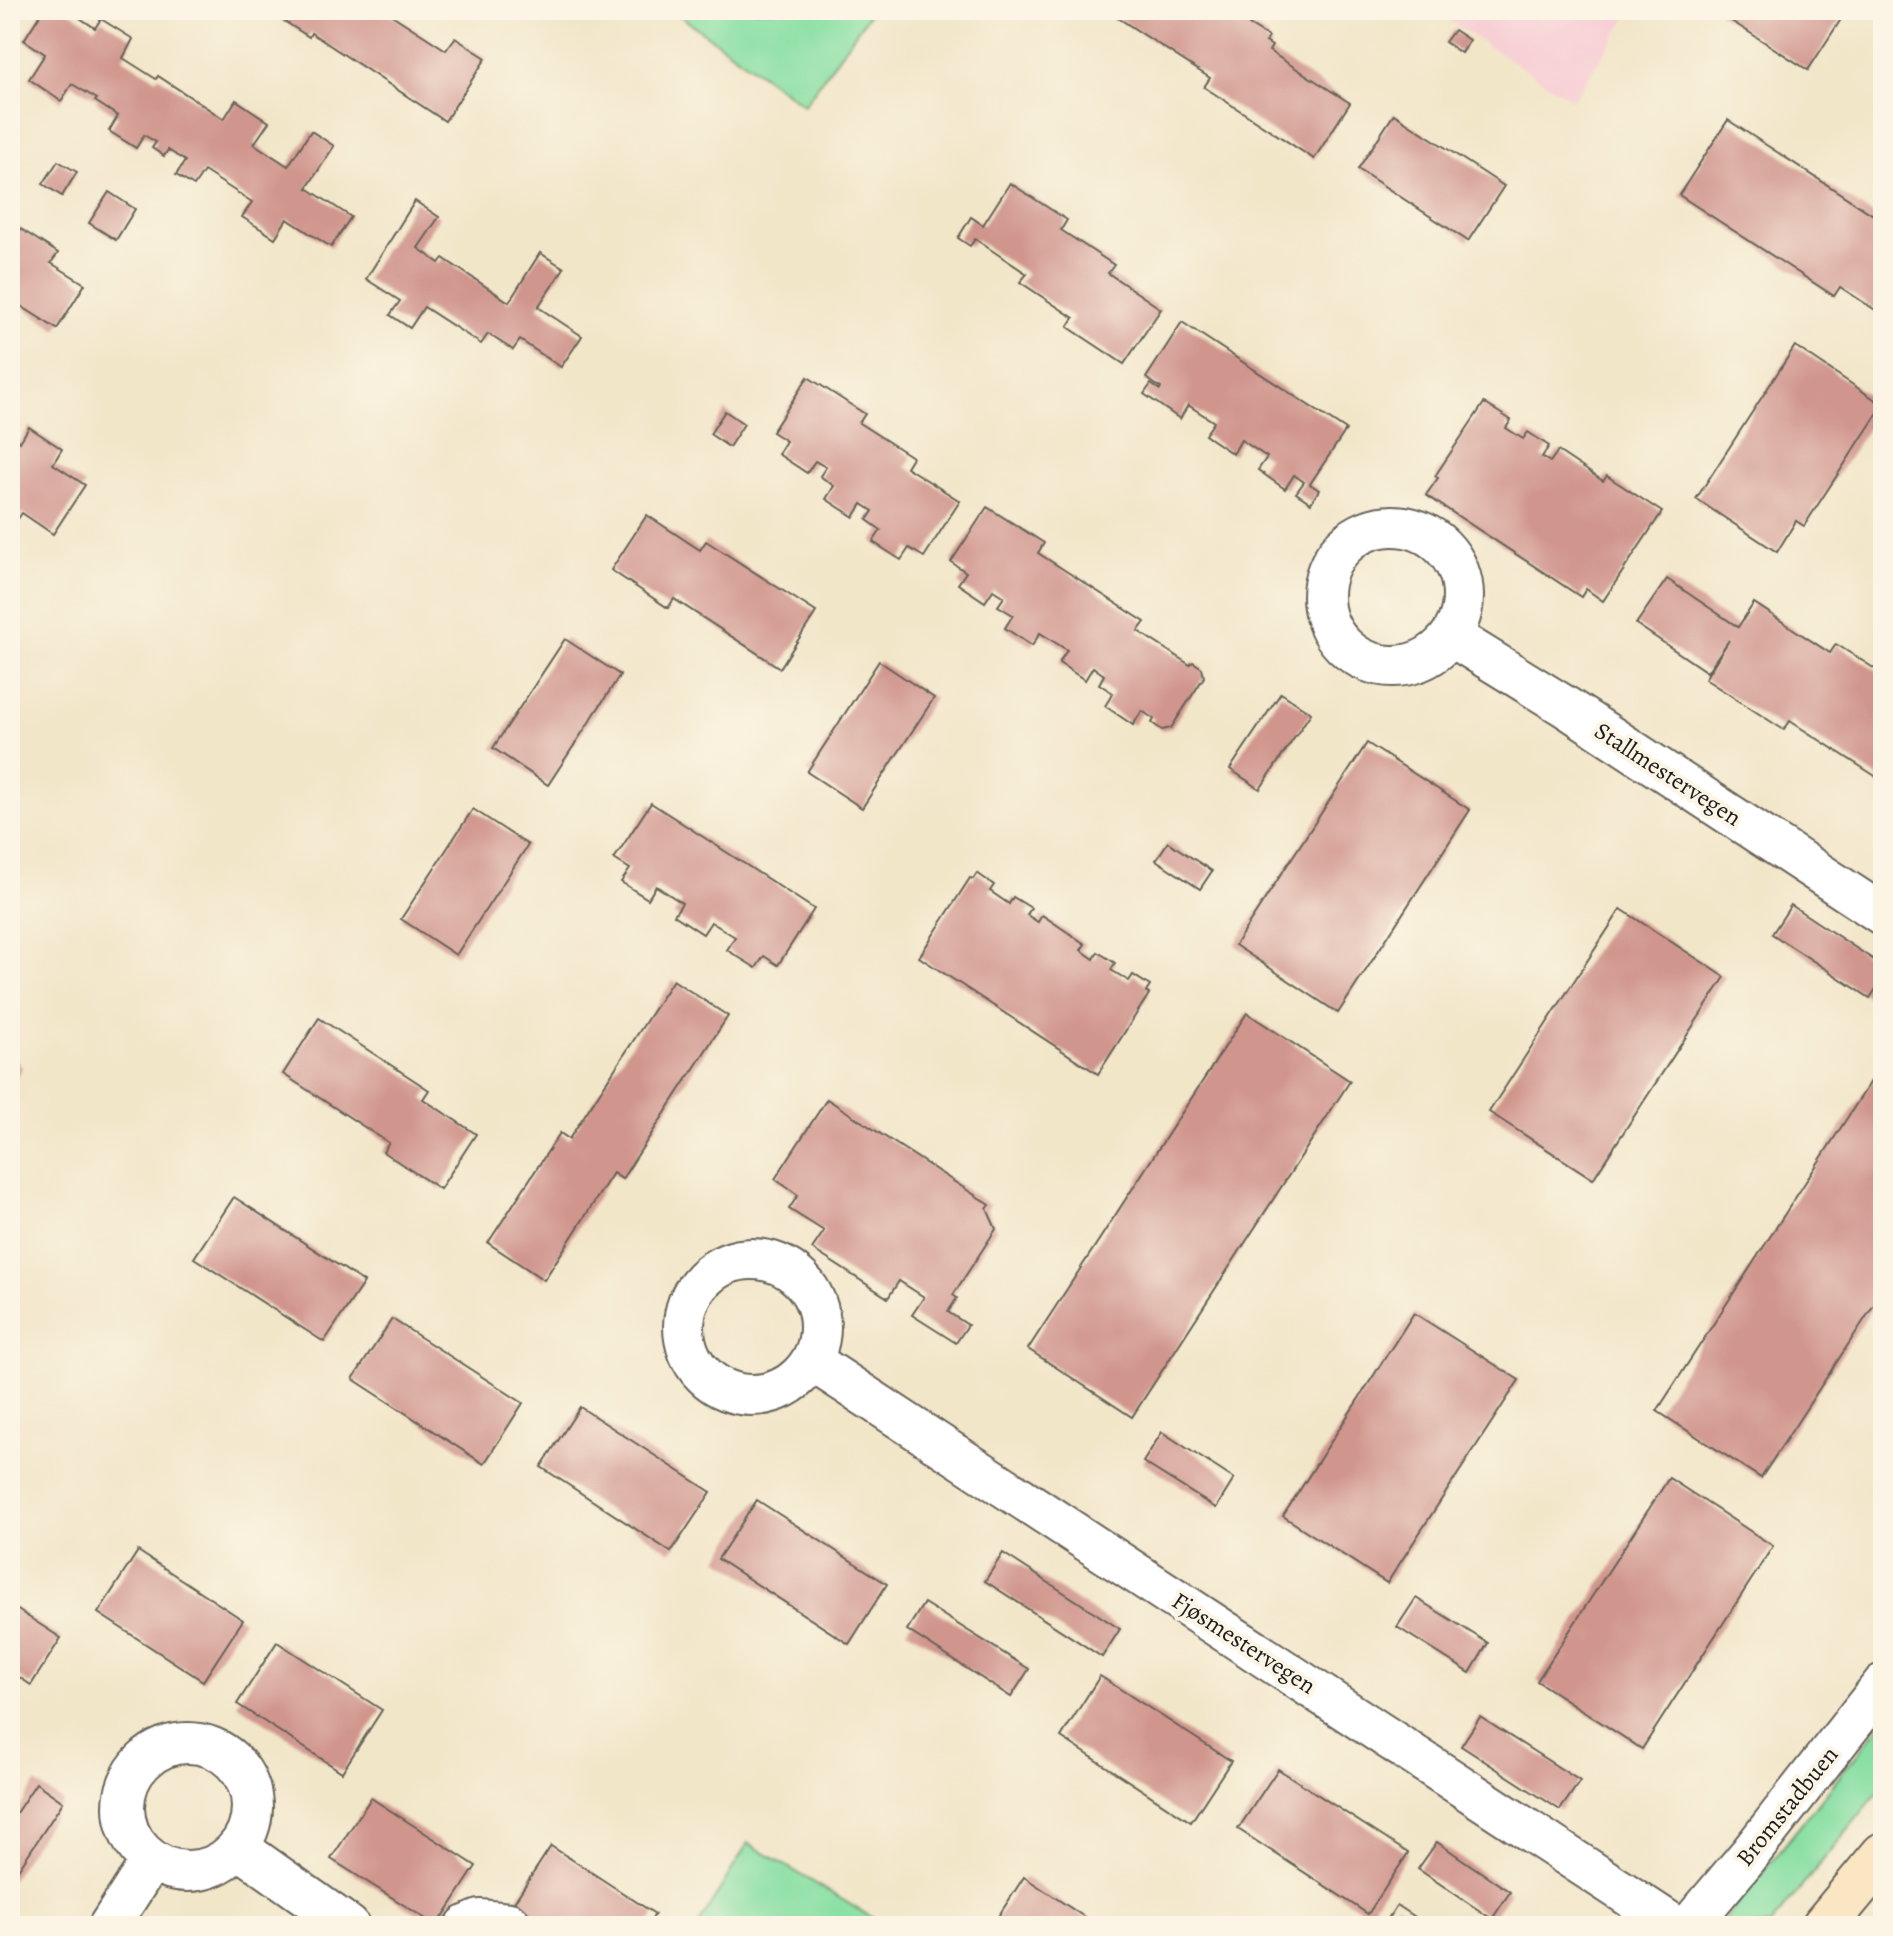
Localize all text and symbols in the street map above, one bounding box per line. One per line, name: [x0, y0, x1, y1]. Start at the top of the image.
street label: Stallmestervegen: [1588, 715, 1748, 833]
street label: Fjøsmestervegen: [1166, 1585, 1322, 1701]
street label: Bromstadbuen: [1729, 1739, 1845, 1873]

